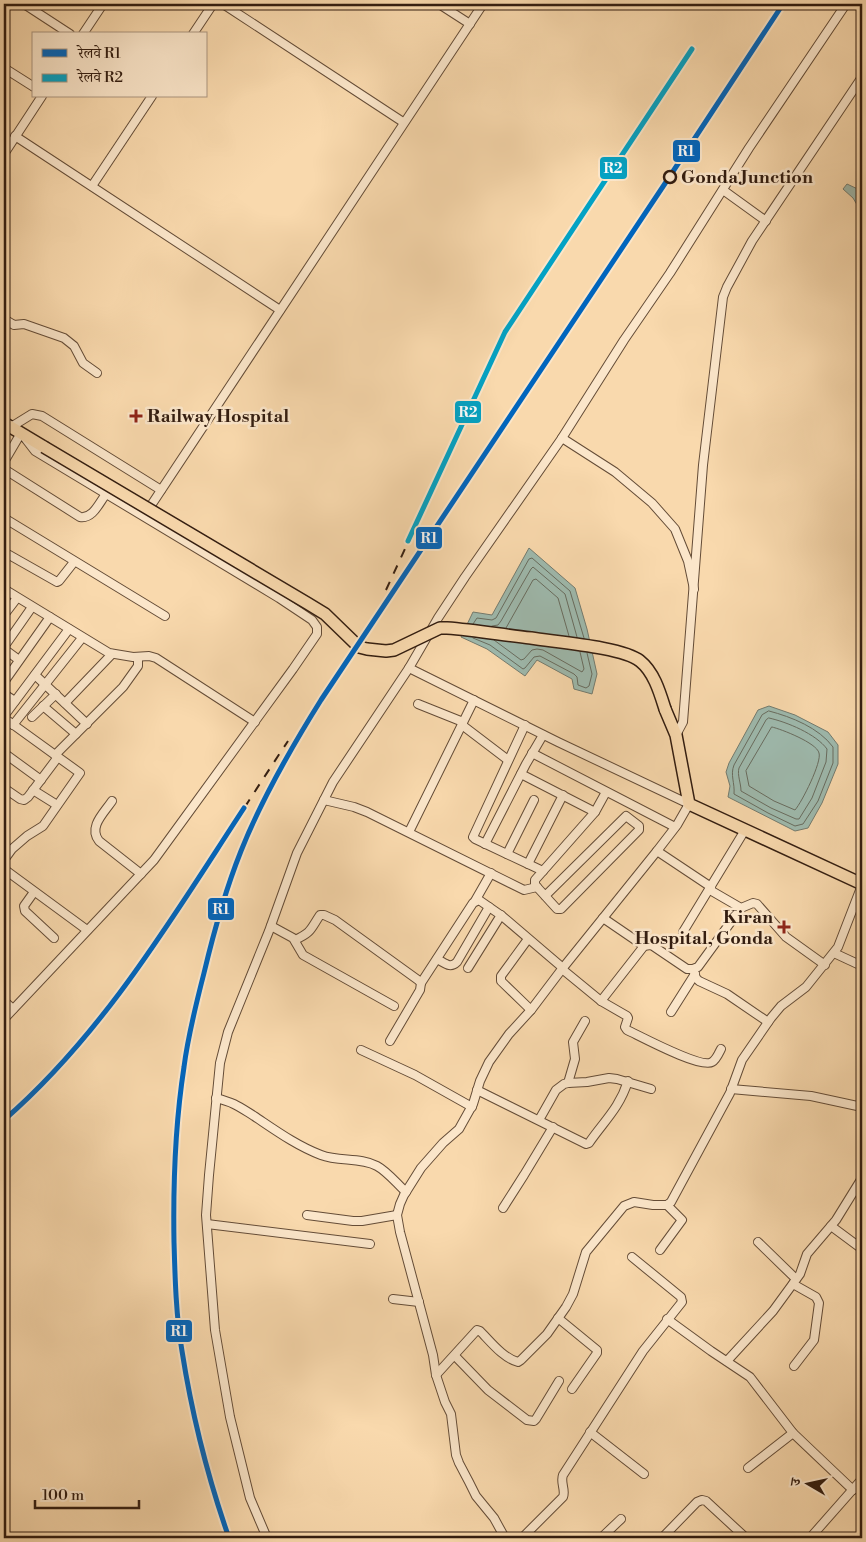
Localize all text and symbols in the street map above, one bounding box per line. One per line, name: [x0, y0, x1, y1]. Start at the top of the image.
legend: [32, 32, 208, 98]
text: रेलवे R1: [76, 44, 121, 63]
text: रेलवे R2: [76, 68, 123, 87]
line badge: R1: [672, 139, 701, 163]
text: R1: [677, 143, 695, 161]
line badge: R2: [599, 156, 628, 180]
text: R2: [603, 160, 623, 178]
place label: Gonda Junction: [681, 166, 813, 189]
marker: Gonda Junction: [663, 170, 677, 184]
line badge: R2: [454, 400, 482, 424]
text: R2: [458, 404, 478, 422]
place label: Railway Hospital: [147, 405, 289, 428]
marker: Railway Hospital: [129, 409, 143, 423]
line badge: R1: [415, 526, 443, 550]
text: R1: [420, 530, 438, 548]
line badge: R1: [207, 897, 235, 921]
text: R1: [212, 901, 230, 919]
place label: Kiran Hospital, Gonda: [635, 906, 773, 950]
marker: Kiran Hospital, Gonda: [777, 920, 791, 934]
line badge: R1: [165, 1319, 193, 1343]
text: R1: [170, 1323, 188, 1341]
north arrow: [784, 1460, 834, 1510]
text: उ: [787, 1476, 806, 1488]
scale bar: [35, 1477, 139, 1509]
text: 100 m: [42, 1486, 84, 1505]

